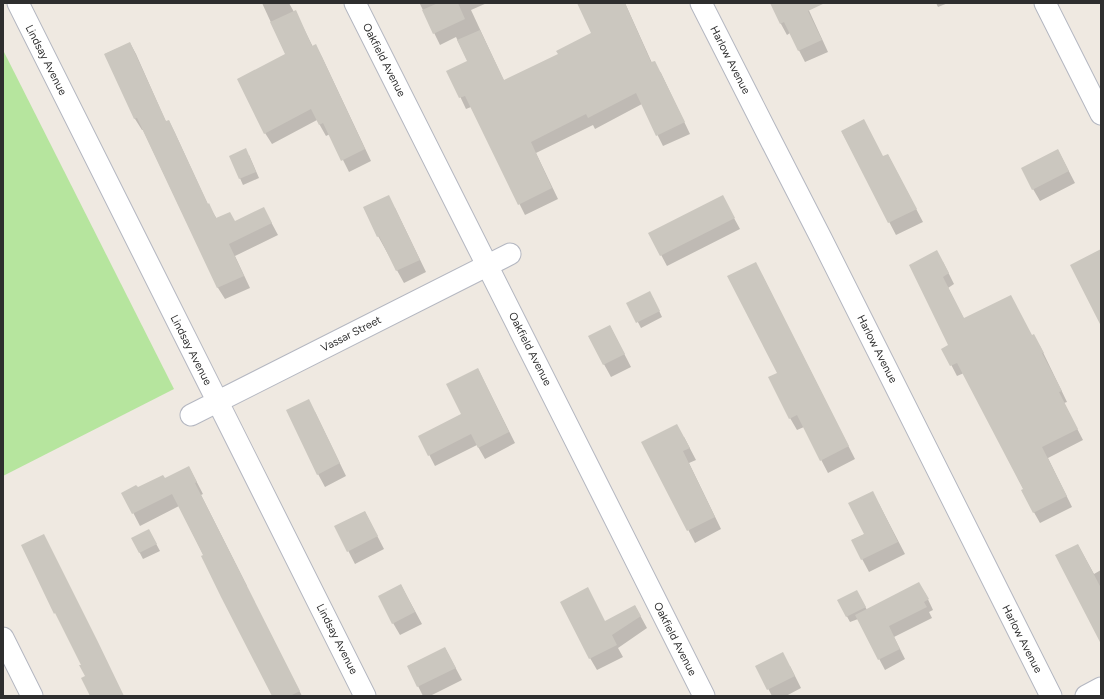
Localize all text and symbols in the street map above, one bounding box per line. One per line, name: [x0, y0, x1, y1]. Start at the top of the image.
street label: Oakfield Avenue: [360, 21, 408, 99]
street label: Lindsay Avenue: [23, 23, 69, 97]
street label: Harlow Avenue: [707, 24, 753, 96]
street label: Oakfield Avenue: [506, 310, 554, 388]
street label: Lindsay Avenue: [168, 313, 214, 387]
street label: Vassar Street: [319, 313, 383, 355]
street label: Harlow Avenue: [854, 313, 900, 385]
street label: Oakfield Avenue: [651, 600, 699, 678]
street label: Lindsay Avenue: [314, 602, 360, 676]
street label: Harlow Avenue: [999, 603, 1045, 675]

